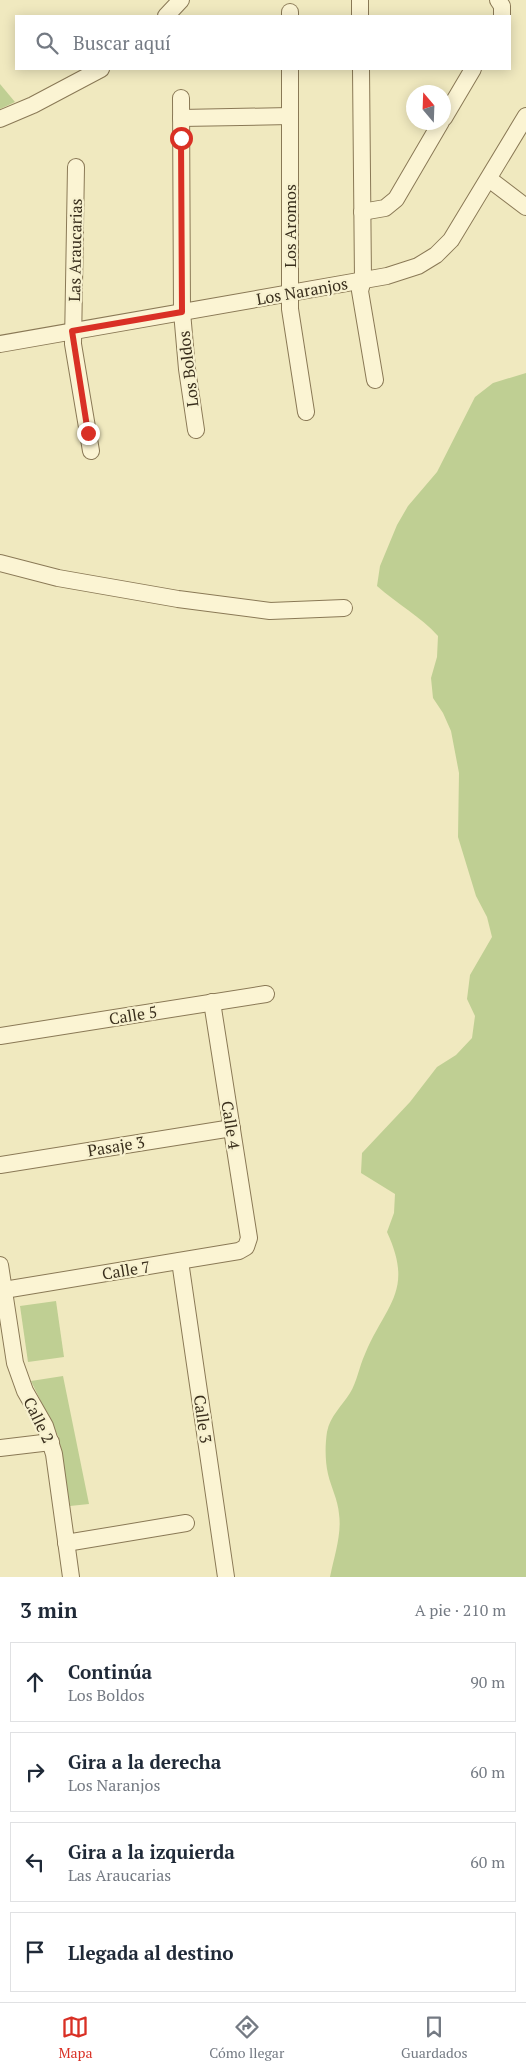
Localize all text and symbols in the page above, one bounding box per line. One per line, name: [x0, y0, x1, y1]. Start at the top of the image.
search box: [15, 15, 511, 70]
icon: search: [33, 29, 61, 57]
text: Buscar aquí: [73, 30, 171, 55]
north arrow: [406, 85, 451, 130]
route start: [170, 127, 193, 150]
street label: Los Aromos: [279, 184, 301, 268]
street label: Las Araucarias: [63, 198, 87, 302]
street label: Los Naranjos: [255, 272, 349, 310]
street label: Los Boldos: [172, 330, 204, 408]
route end: [77, 422, 100, 445]
street label: Calle 5: [107, 1000, 159, 1030]
street label: Calle 4: [216, 1099, 246, 1151]
street label: Pasaje 3: [86, 1131, 146, 1161]
street label: Calle 7: [100, 1255, 152, 1285]
street label: Calle 2: [18, 1393, 60, 1447]
street label: Calle 3: [189, 1393, 217, 1445]
text: 3 min: [20, 1596, 77, 1624]
text: A pie · 210 m: [415, 1599, 506, 1621]
text: Continúa: [68, 1659, 152, 1684]
icon: ahead: [21, 1668, 49, 1696]
text: 90 m: [470, 1671, 505, 1693]
text: Los Boldos: [68, 1684, 145, 1706]
text: Gira a la derecha: [68, 1749, 221, 1774]
icon: right: [21, 1758, 49, 1786]
text: 60 m: [470, 1761, 505, 1783]
text: Los Naranjos: [68, 1774, 160, 1796]
text: Gira a la izquierda: [68, 1839, 235, 1864]
icon: left: [21, 1848, 49, 1876]
text: 60 m: [470, 1851, 505, 1873]
text: Las Araucarias: [68, 1864, 171, 1886]
icon: arrive: [21, 1938, 49, 1966]
text: Llegada al destino: [68, 1940, 234, 1965]
tab: Mapa: [58, 2013, 93, 2062]
tab: Cómo llegar: [209, 2013, 284, 2062]
tab: Guardados: [401, 2013, 468, 2062]

